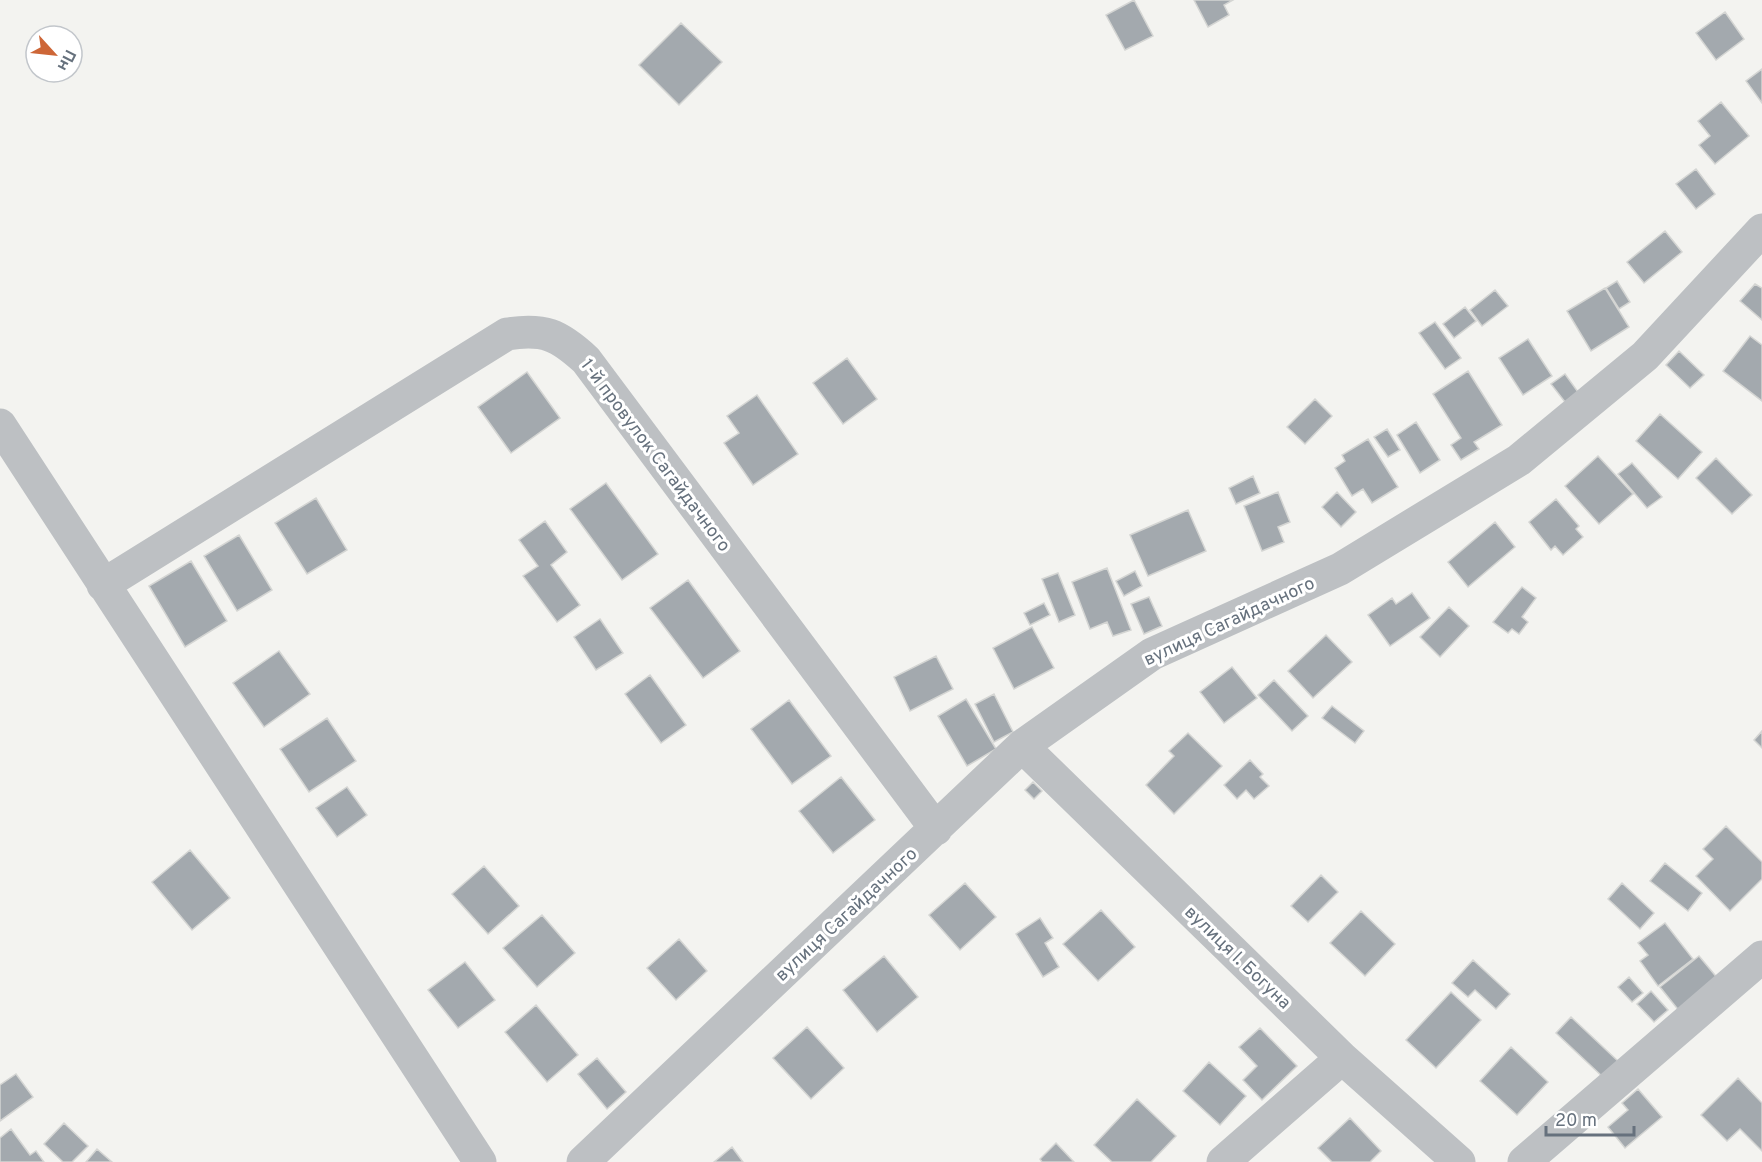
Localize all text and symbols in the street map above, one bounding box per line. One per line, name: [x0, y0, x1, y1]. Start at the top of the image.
north arrow: [24, 24, 84, 84]
text: Пн: [52, 46, 79, 74]
street label: 1-й провулок Сагайдачного: [575, 355, 735, 557]
street label: вулиця Сагайдачного: [1140, 573, 1319, 672]
street label: вулиця Сагайдачного: [771, 843, 923, 987]
street label: вулиця І. Богуна: [1179, 901, 1295, 1015]
scale bar: [1546, 1099, 1634, 1137]
text: 20 m: [1555, 1110, 1597, 1133]

